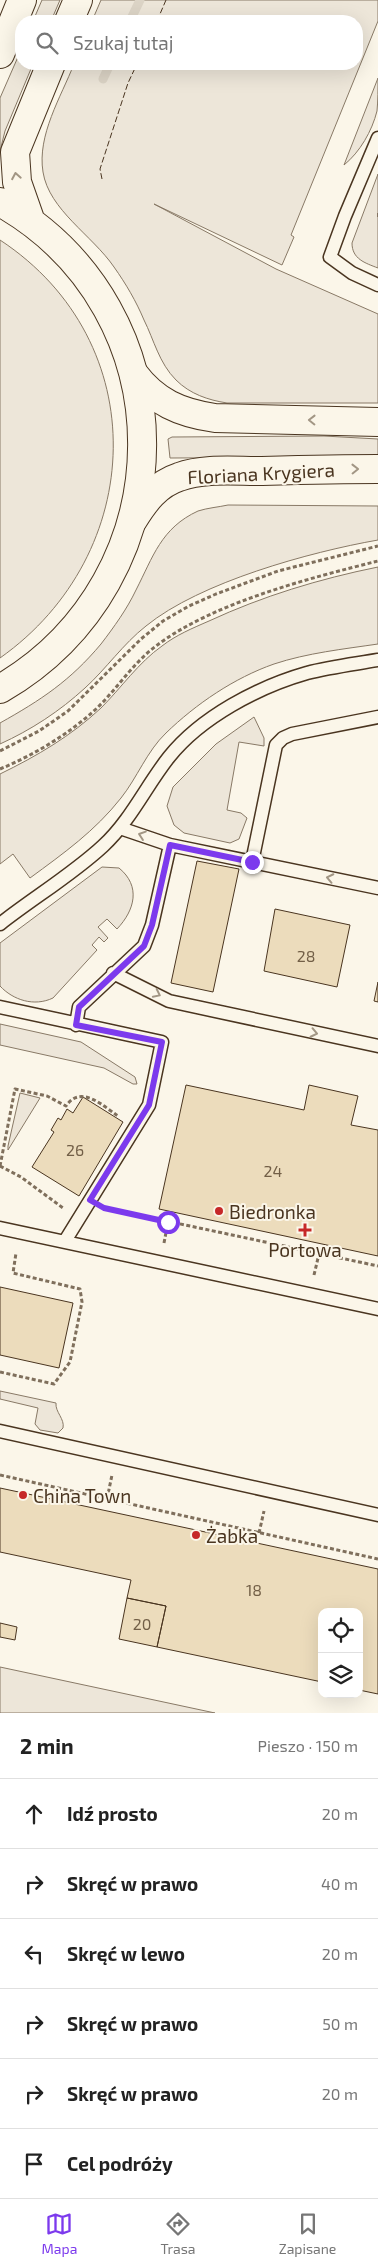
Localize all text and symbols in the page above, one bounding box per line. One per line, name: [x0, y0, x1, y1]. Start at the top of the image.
search box: [15, 15, 363, 70]
icon: search: [33, 29, 61, 57]
text: Szukaj tutaj: [73, 31, 173, 54]
one-way arrow: [12, 172, 22, 180]
one-way arrow: [308, 415, 316, 425]
street label: Floriana Krygiera: [187, 458, 335, 488]
one-way arrow: [351, 464, 359, 474]
one-way arrow: [139, 831, 147, 841]
route end: [241, 851, 264, 874]
one-way arrow: [326, 873, 335, 884]
house number: 28: [297, 946, 315, 965]
one-way arrow: [152, 988, 161, 999]
one-way arrow: [310, 1027, 319, 1037]
house number: 26: [66, 1140, 84, 1159]
house number: 24: [264, 1161, 283, 1180]
place label: Biedronka: [229, 1200, 316, 1223]
marker: Biedronka: [213, 1205, 225, 1217]
route start: [157, 1211, 180, 1234]
marker: Portowa: [299, 1224, 311, 1236]
place label: Portowa: [268, 1238, 342, 1261]
place label: China Town: [33, 1484, 131, 1507]
marker: China Town: [17, 1489, 29, 1501]
place label: Żabka: [206, 1524, 258, 1547]
marker: Żabka: [190, 1529, 202, 1541]
house number: 18: [246, 1580, 262, 1599]
map controls: [318, 1608, 363, 1698]
button: locate: [318, 1608, 363, 1653]
house number: 20: [133, 1614, 151, 1633]
button: layers: [318, 1653, 363, 1698]
text: 2 min: [20, 1733, 74, 1758]
text: Pieszo · 150 m: [258, 1736, 358, 1755]
icon: ahead: [20, 1800, 48, 1828]
text: Idź prosto: [67, 1802, 158, 1825]
text: 20 m: [322, 1804, 358, 1823]
icon: right: [20, 1870, 48, 1898]
text: Skręć w prawo: [67, 1872, 198, 1895]
text: 40 m: [321, 1874, 358, 1893]
icon: left: [20, 1940, 48, 1968]
text: Skręć w lewo: [67, 1942, 185, 1965]
text: 20 m: [322, 1944, 358, 1963]
icon: right: [20, 2010, 48, 2038]
text: Skręć w prawo: [67, 2012, 198, 2035]
text: 50 m: [322, 2014, 358, 2033]
icon: right: [20, 2080, 48, 2108]
text: Skręć w prawo: [67, 2082, 198, 2105]
text: 20 m: [322, 2084, 358, 2103]
icon: arrive: [20, 2150, 48, 2178]
text: Cel podróży: [67, 2152, 173, 2175]
tab: Mapa: [42, 2210, 77, 2257]
tab: Trasa: [161, 2210, 196, 2257]
tab: Zapisane: [279, 2210, 336, 2257]

